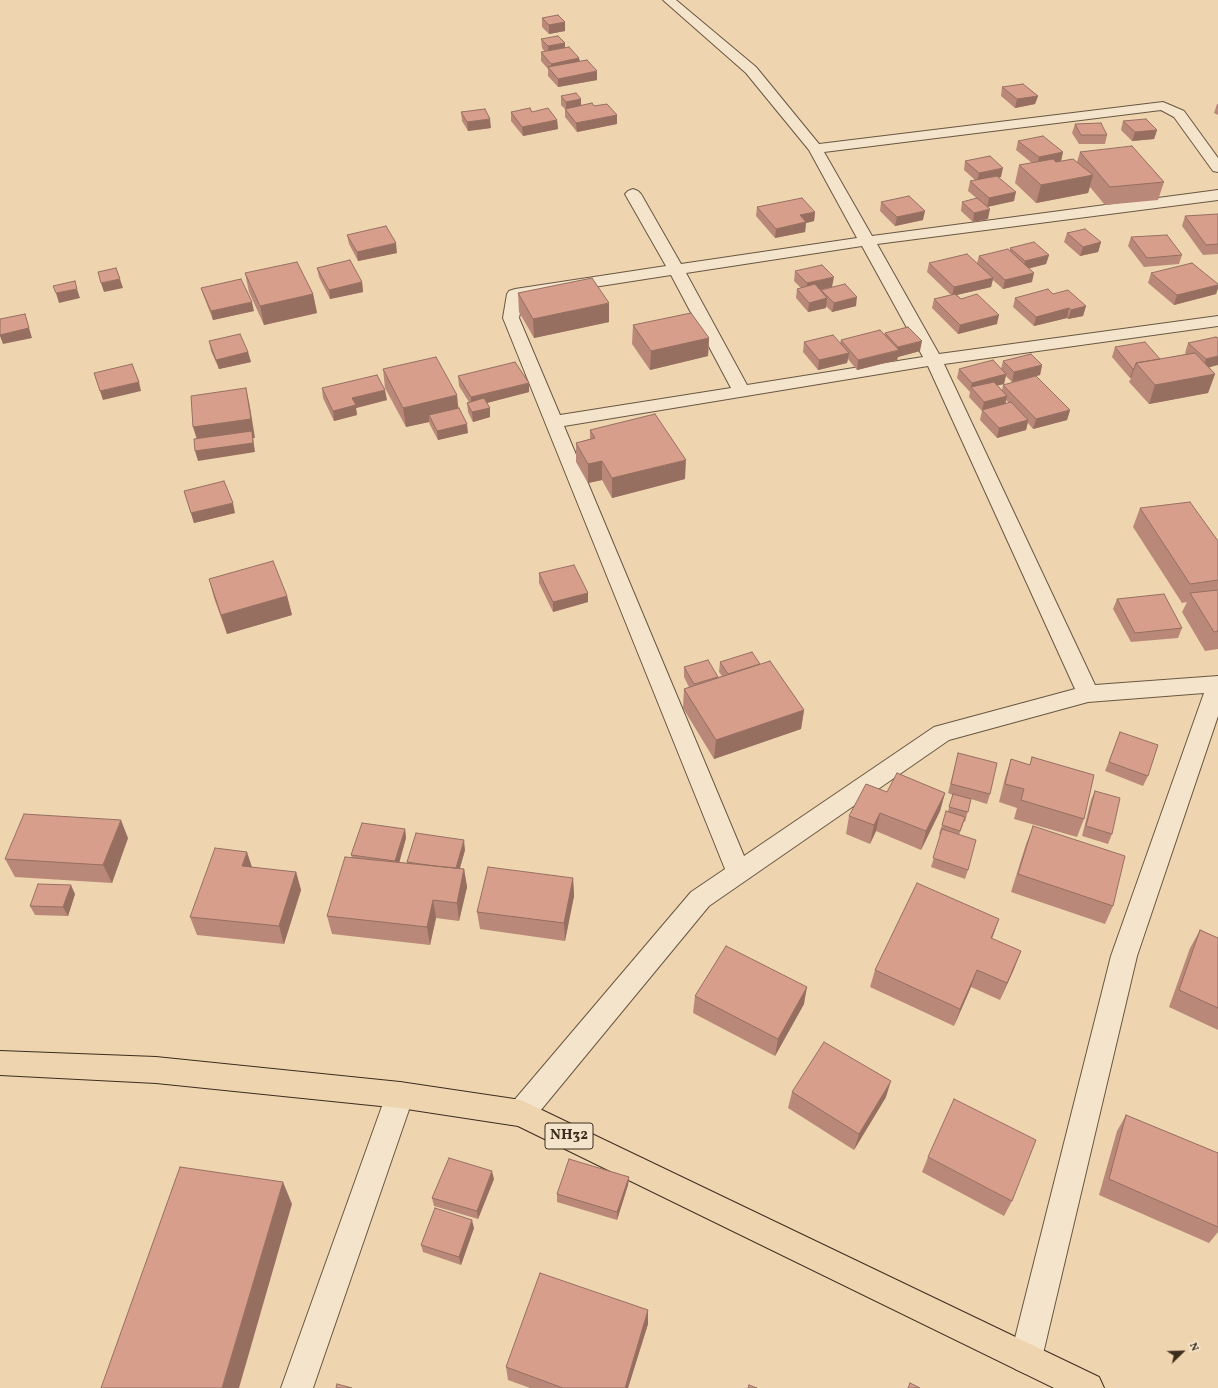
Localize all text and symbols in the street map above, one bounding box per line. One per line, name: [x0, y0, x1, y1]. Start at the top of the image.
road number: NH32: [545, 1123, 593, 1149]
north arrow: [1162, 1332, 1202, 1372]
text: N: [1185, 1341, 1202, 1354]

